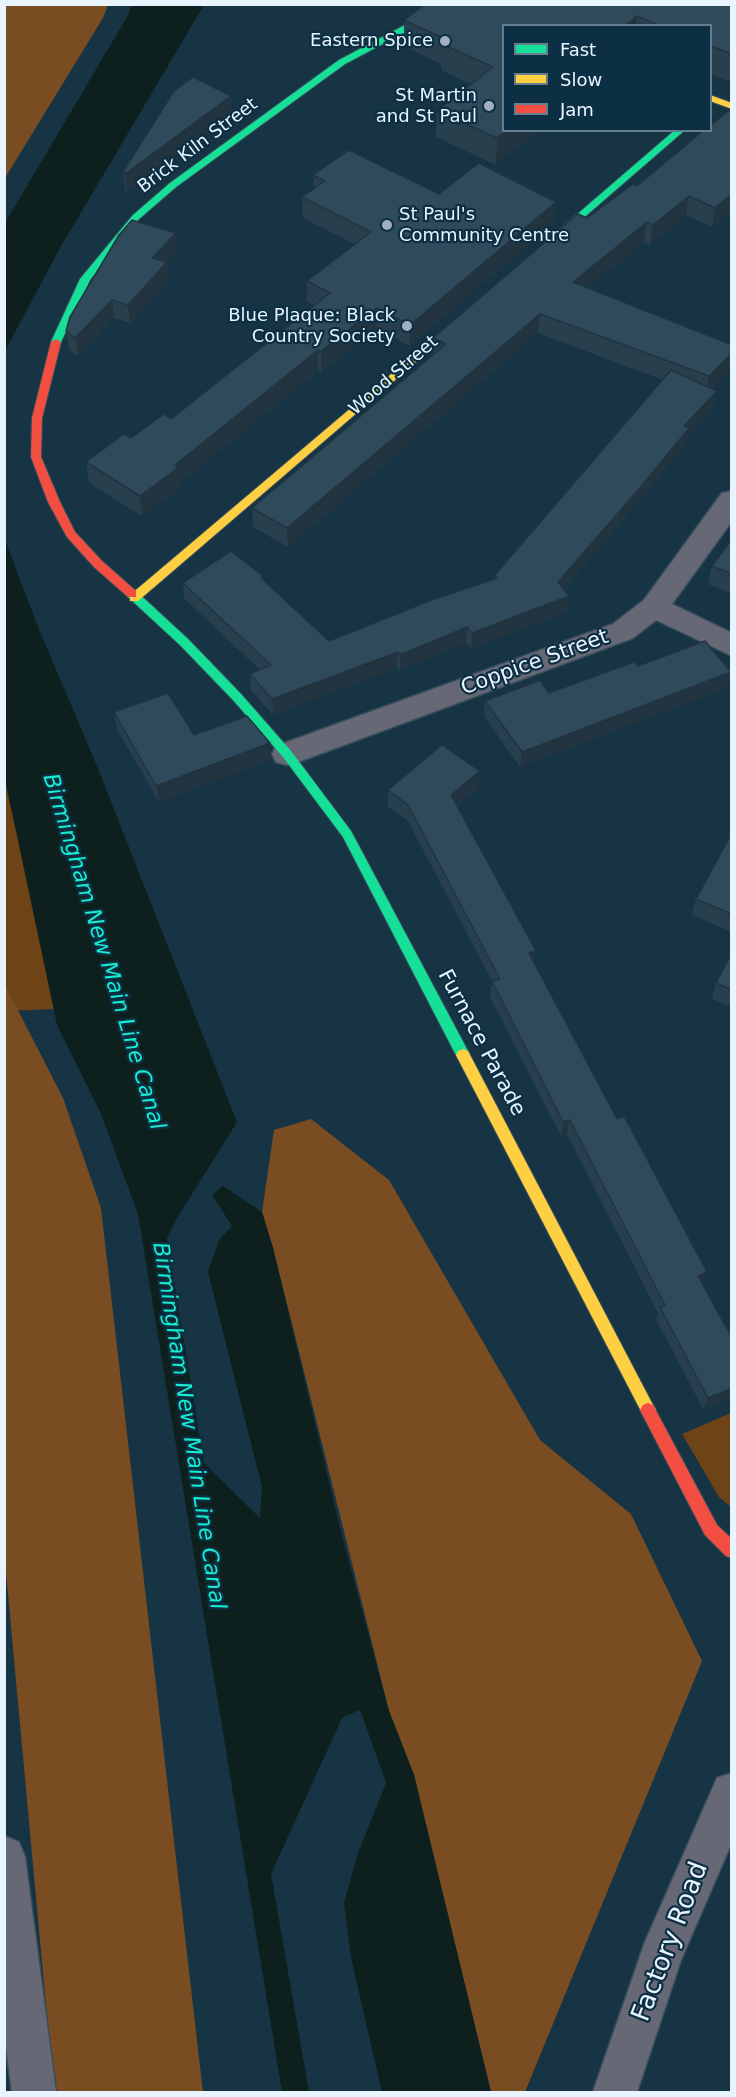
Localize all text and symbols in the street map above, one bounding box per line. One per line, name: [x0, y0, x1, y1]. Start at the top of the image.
legend: [502, 24, 712, 132]
place label: Eastern Spice: [310, 30, 433, 52]
marker: Eastern Spice: [438, 34, 452, 48]
text: Fast: [560, 39, 596, 60]
text: Slow: [560, 69, 602, 90]
place label: St Martin and St Paul: [376, 85, 477, 128]
street label: Brick Kiln Street: [134, 94, 262, 198]
marker: St Martin and St Paul: [482, 99, 496, 113]
text: Jam: [560, 99, 594, 120]
place label: St Paul's Community Centre: [399, 204, 569, 246]
marker: St Paul's Community Centre: [380, 218, 394, 232]
place label: Blue Plaque: Black Country Society: [228, 305, 395, 348]
marker: Blue Plaque: Black Country Society: [400, 319, 414, 333]
street label: Wood Street: [345, 332, 443, 420]
street label: Coppice Street: [458, 625, 612, 701]
water label: Birmingham New Main Line Canal: [36, 771, 170, 1133]
street label: Furnace Parade: [432, 965, 530, 1121]
water label: Birmingham New Main Line Canal: [146, 1241, 230, 1611]
street label: Factory Road: [626, 1858, 716, 2026]

